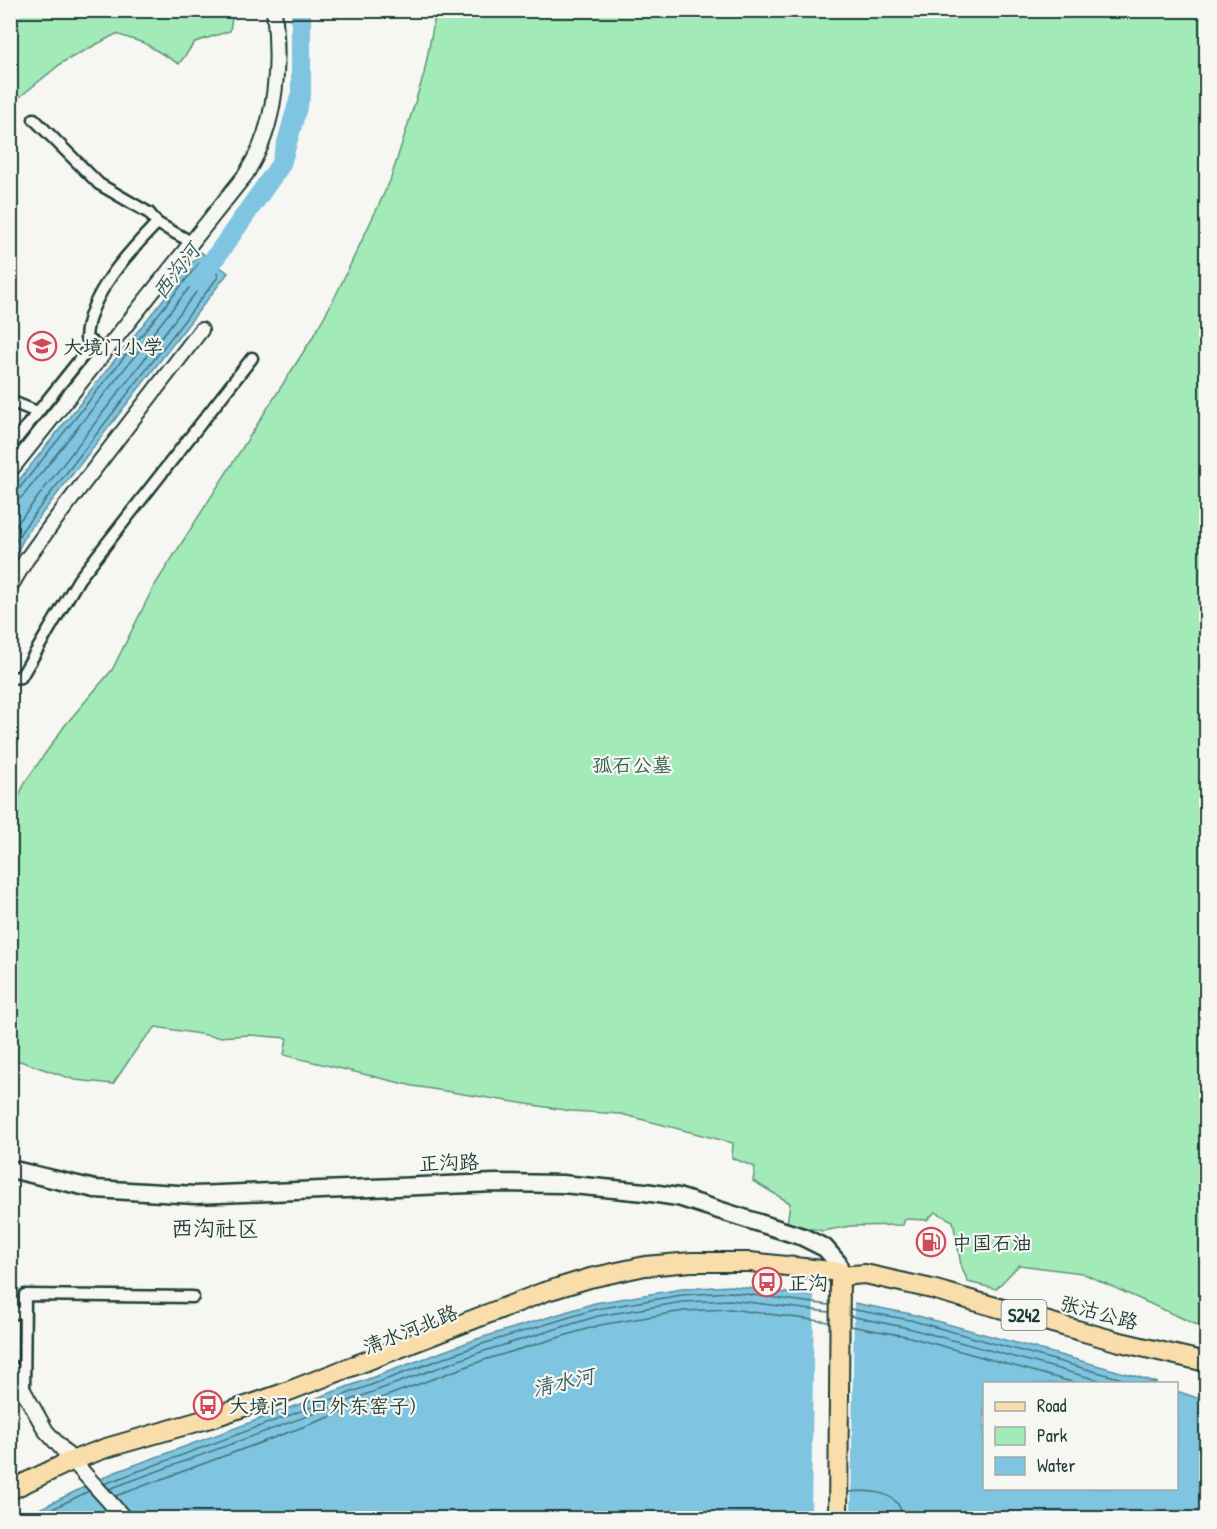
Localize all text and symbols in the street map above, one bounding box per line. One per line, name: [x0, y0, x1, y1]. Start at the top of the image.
water label: 西沟河: [145, 235, 208, 305]
school or university icon: 大境门小学: [26, 330, 58, 362]
place label: 大境门小学: [63, 333, 163, 360]
park label: 孤石公墓: [592, 751, 672, 778]
street label: 正沟路: [419, 1147, 480, 1177]
district label: 西沟社区: [171, 1213, 259, 1243]
fuel station icon: 中国石油: [915, 1226, 947, 1258]
place label: 中国石油: [952, 1229, 1032, 1256]
bus stop icon: 正沟: [751, 1266, 783, 1298]
place label: 正沟: [788, 1269, 828, 1296]
street label: 张沽公路: [1057, 1289, 1142, 1336]
street label: 清水河北路: [359, 1297, 462, 1360]
road number: S242: [1002, 1300, 1046, 1330]
water label: 清水河: [529, 1360, 600, 1403]
legend: [983, 1382, 1178, 1490]
bus stop icon: 大境门（口外东窑子）: [192, 1389, 224, 1421]
place label: 大境门（口外东窑子）: [229, 1392, 429, 1419]
text: Road: [1037, 1393, 1067, 1418]
text: Park: [1037, 1423, 1068, 1448]
text: Water: [1037, 1453, 1075, 1478]

